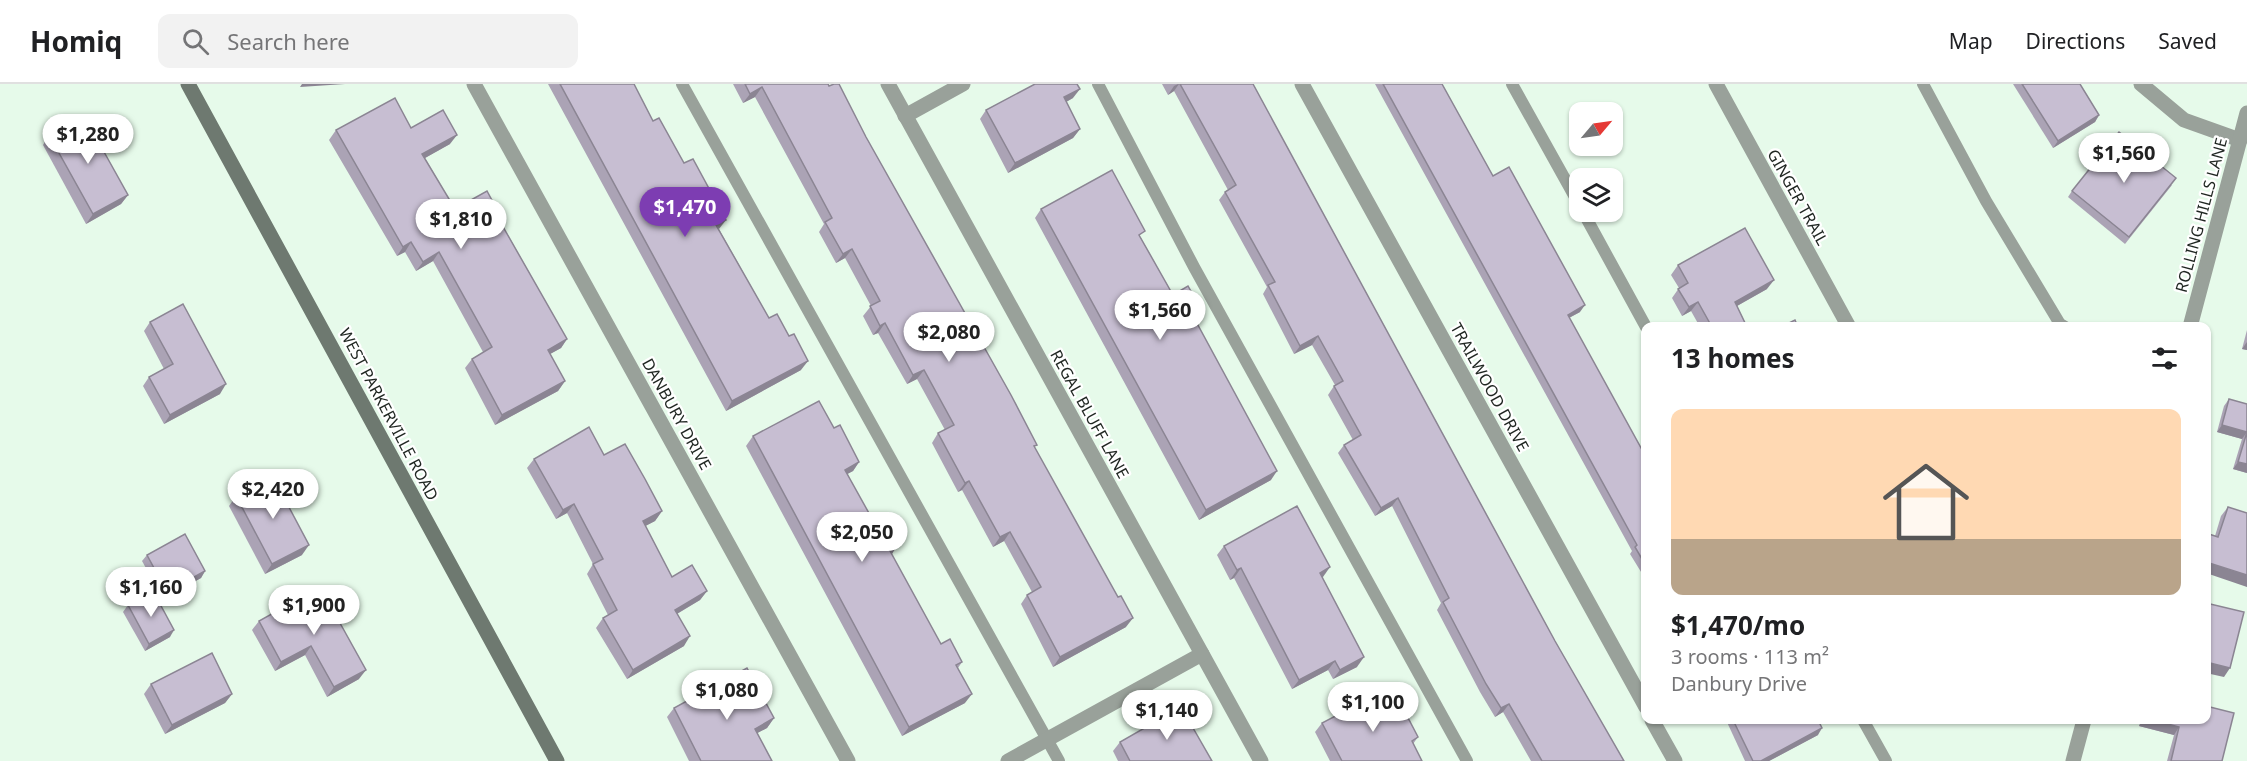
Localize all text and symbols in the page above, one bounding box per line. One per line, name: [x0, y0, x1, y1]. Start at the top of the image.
search box: [158, 14, 578, 68]
text: Homiq: [30, 22, 122, 60]
icon: search: [179, 25, 212, 58]
text: Search here: [227, 26, 350, 56]
text: Map: [1949, 27, 1993, 55]
text: Directions: [2026, 27, 2125, 55]
text: Saved: [2158, 27, 2217, 55]
north arrow: [1569, 102, 1623, 156]
map controls: [1569, 102, 1623, 222]
pin: $1,280: [39, 114, 137, 165]
text: $1,280: [57, 120, 119, 147]
pin: $1,560: [2075, 133, 2173, 184]
street label: ROLLING HILLS LANE: [2170, 135, 2232, 295]
text: $1,560: [2093, 139, 2155, 166]
street label: GINGER TRAIL: [1762, 145, 1834, 249]
button: layers: [1569, 168, 1623, 222]
pin: $1,470: [636, 187, 734, 238]
text: $1,470: [654, 193, 716, 220]
pin: $1,810: [412, 199, 510, 250]
text: $1,810: [430, 205, 492, 232]
pin: $1,560: [1111, 290, 1209, 341]
text: $1,560: [1129, 296, 1191, 323]
pin: $2,080: [900, 312, 998, 363]
text: $2,080: [918, 318, 980, 345]
street label: TRAILWOOD DRIVE: [1446, 319, 1534, 455]
street label: WEST PARKERVILLE ROAD: [334, 324, 444, 504]
text: 13 homes: [1671, 340, 1795, 376]
icon: filters: [2148, 342, 2181, 375]
street label: REGAL BLUFF LANE: [1045, 346, 1135, 482]
street label: DANBURY DRIVE: [637, 354, 717, 474]
icon: home: [1872, 448, 1980, 556]
pin: $2,420: [224, 469, 322, 520]
text: $2,420: [242, 475, 304, 502]
pin: $2,050: [813, 512, 911, 563]
text: $2,050: [831, 518, 893, 545]
pin: $1,160: [102, 567, 200, 618]
text: $1,160: [120, 573, 182, 600]
pin: $1,900: [265, 585, 363, 636]
text: $1,900: [283, 591, 345, 618]
text: $1,470/mo: [1671, 607, 1805, 643]
text: 3 rooms · 113 m²: [1671, 643, 1829, 670]
pin: $1,080: [678, 670, 776, 721]
text: Danbury Drive: [1671, 670, 1807, 697]
text: $1,080: [696, 676, 758, 703]
pin: $1,100: [1324, 682, 1422, 733]
text: $1,100: [1342, 688, 1404, 715]
pin: $1,140: [1118, 690, 1216, 741]
text: $1,140: [1136, 696, 1198, 723]

